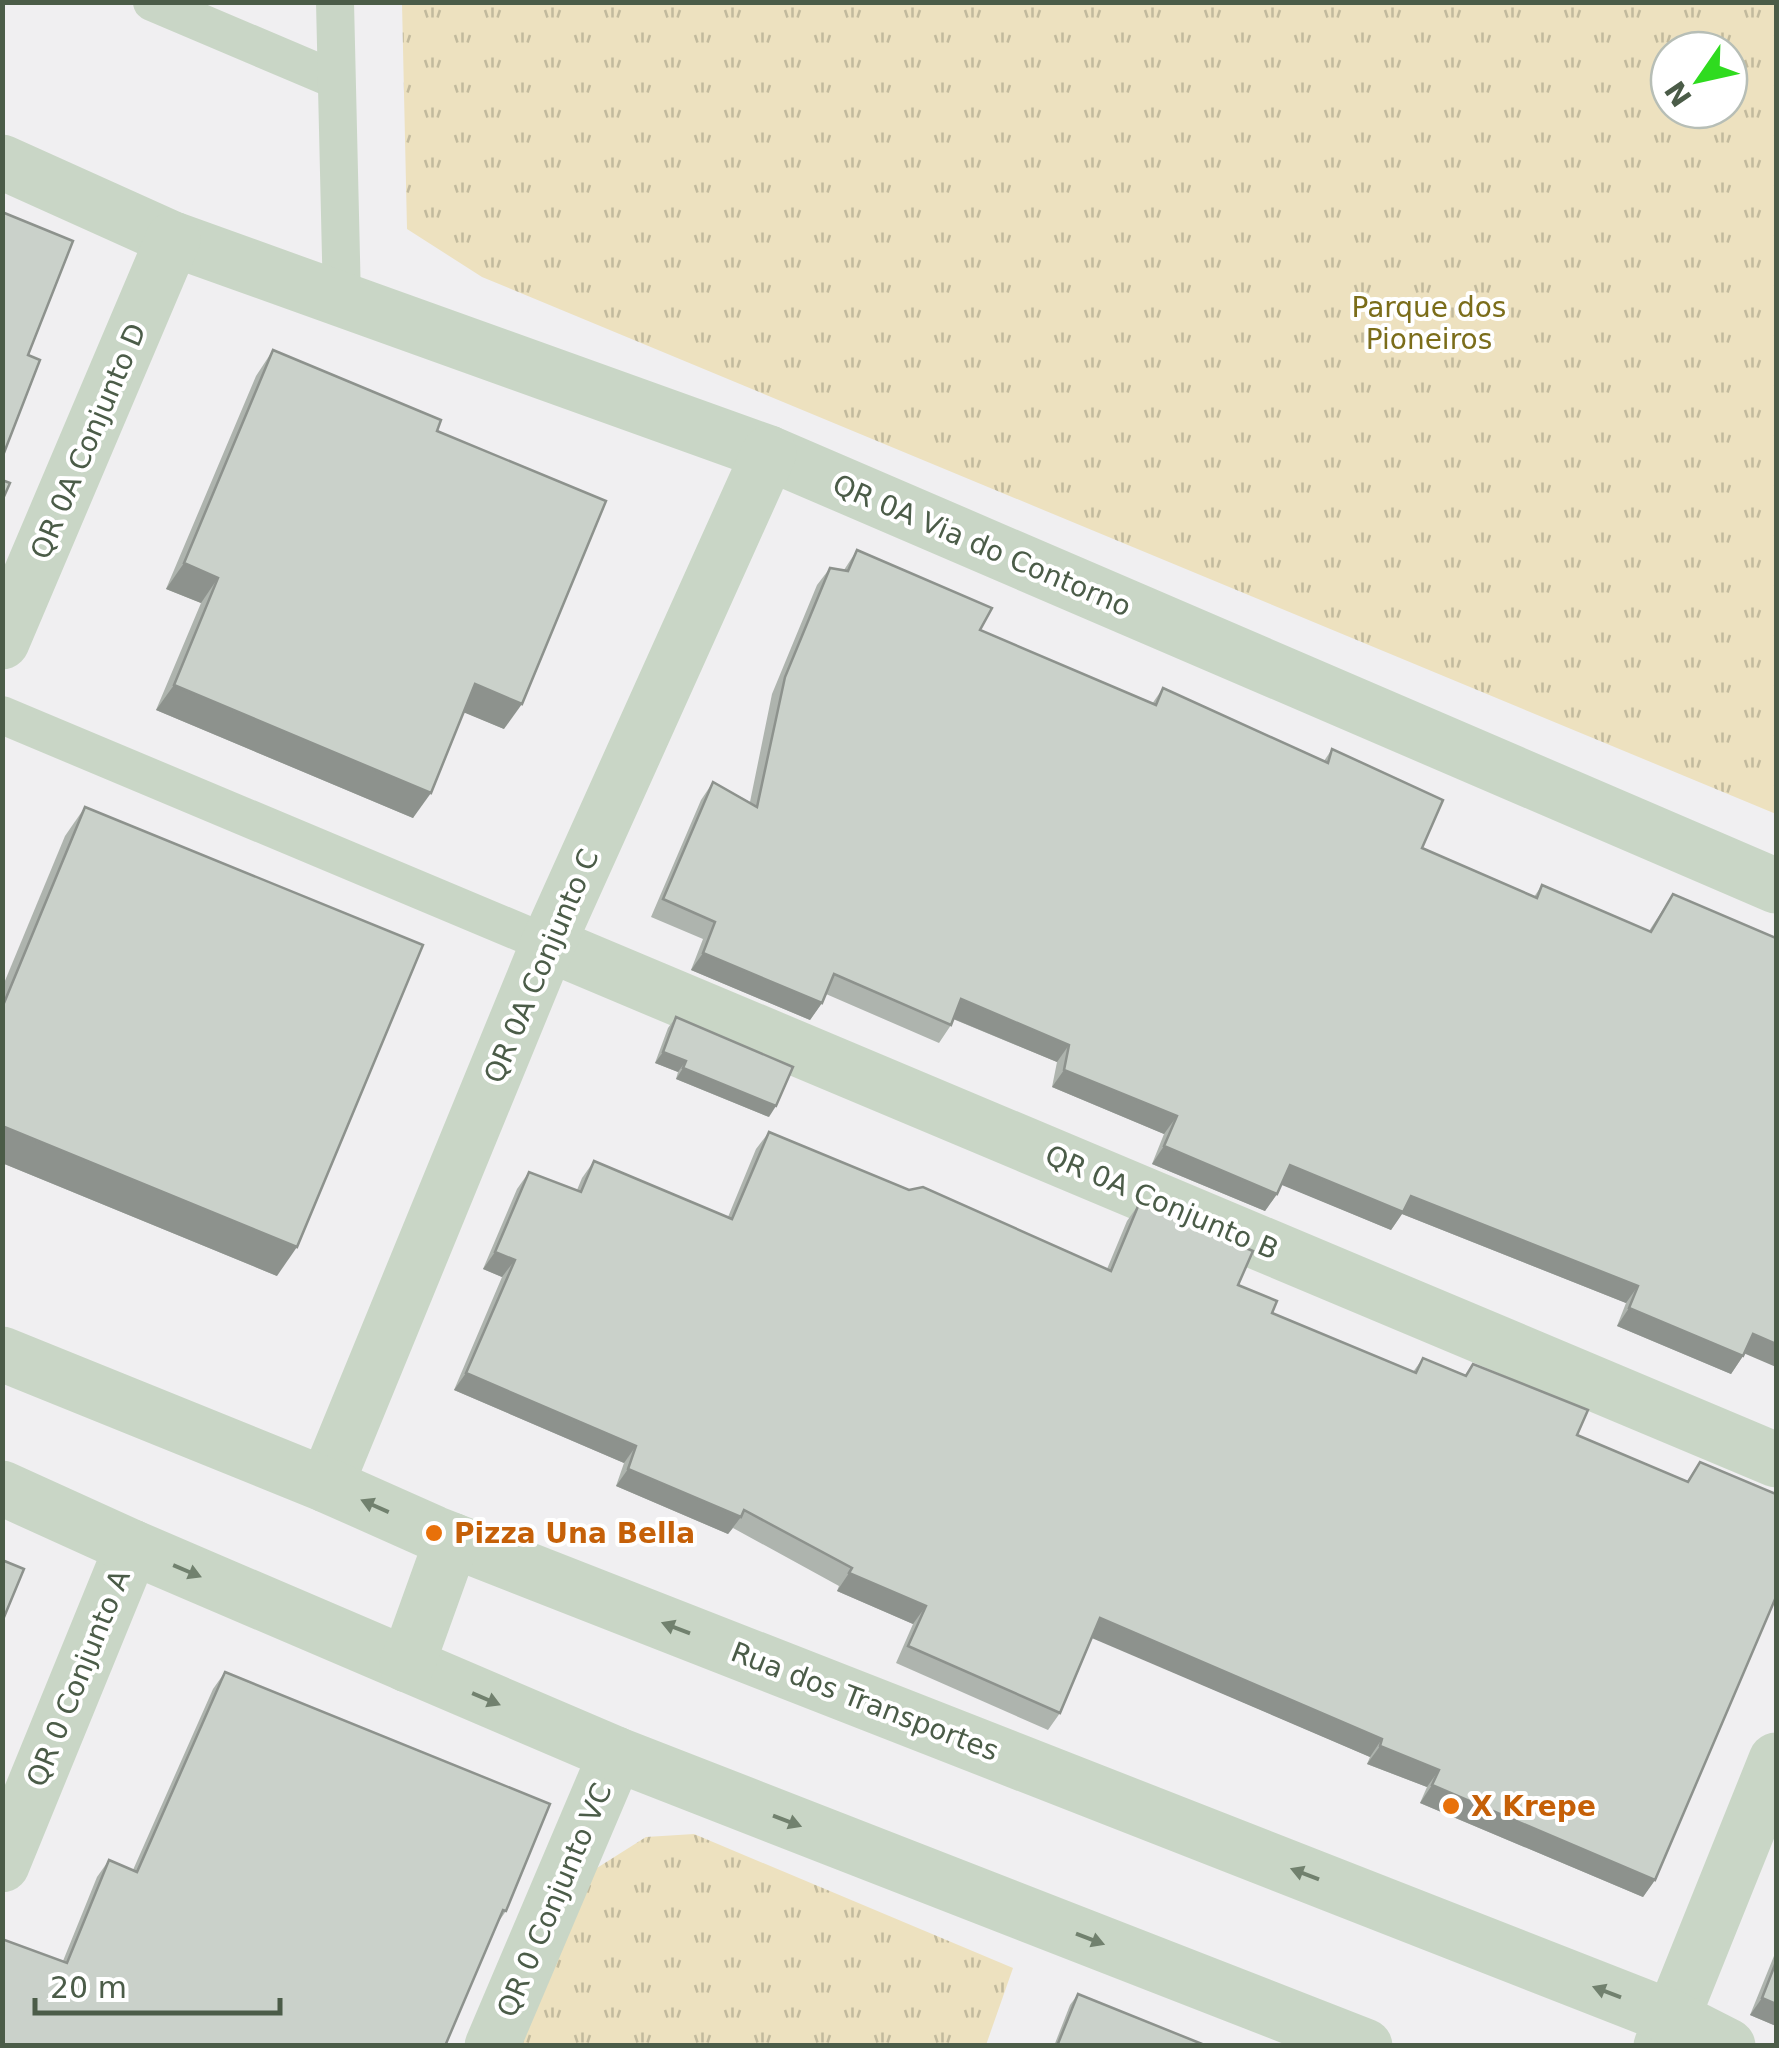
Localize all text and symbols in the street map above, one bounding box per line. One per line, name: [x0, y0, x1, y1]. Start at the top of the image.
north arrow: [1649, 30, 1749, 130]
text: N: [1658, 75, 1699, 113]
park label: Parque dos Pioneiros: [1352, 291, 1506, 356]
street label: QR 0A Conjunto D: [24, 319, 153, 564]
street label: QR 0A Via do Contorno: [828, 468, 1136, 623]
street label: QR 0A Conjunto C: [477, 844, 606, 1088]
street label: QR 0A Conjunto B: [1040, 1138, 1283, 1267]
one-way arrow: [360, 1498, 390, 1514]
place label: Pizza Una Bella: [454, 1517, 695, 1550]
marker: Pizza Una Bella: [423, 1522, 445, 1544]
one-way arrow: [172, 1563, 202, 1579]
street label: QR 0 Conjunto A: [20, 1565, 137, 1791]
one-way arrow: [661, 1619, 691, 1635]
street label: Rua dos Transportes: [727, 1635, 1003, 1768]
one-way arrow: [471, 1691, 501, 1707]
street label: QR 0 Conjunto VC: [490, 1778, 619, 2022]
place label: X Krepe: [1471, 1790, 1596, 1823]
marker: X Krepe: [1440, 1795, 1462, 1817]
one-way arrow: [773, 1814, 803, 1829]
one-way arrow: [1289, 1865, 1319, 1881]
one-way arrow: [1076, 1931, 1106, 1947]
scale bar: [35, 1953, 280, 2015]
text: 20 m: [50, 1970, 127, 2005]
one-way arrow: [1592, 1984, 1622, 1999]

